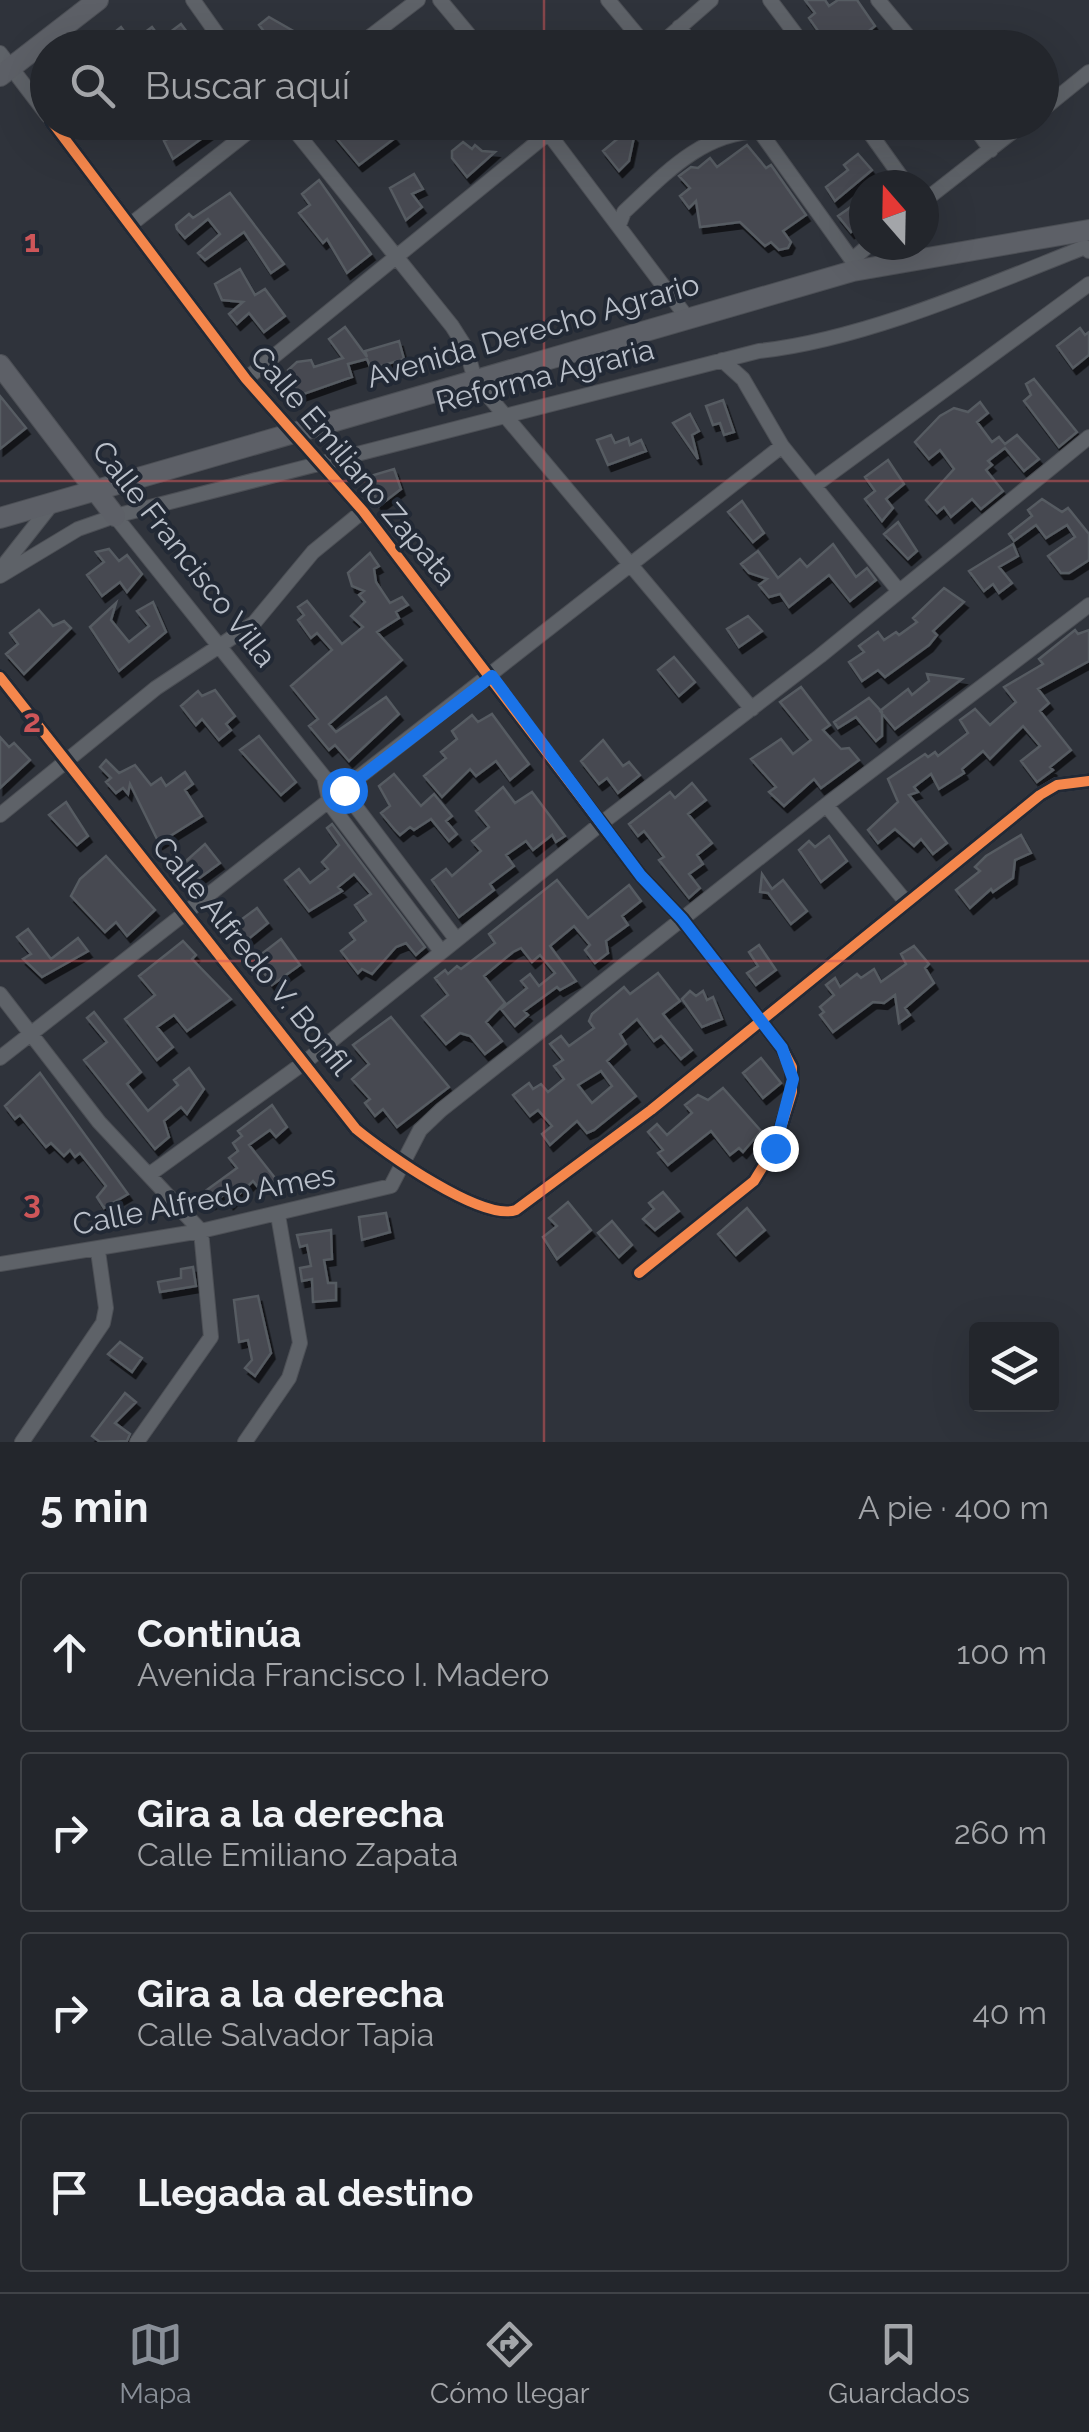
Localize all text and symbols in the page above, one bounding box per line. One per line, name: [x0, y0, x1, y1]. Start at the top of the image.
search box: [30, 30, 1059, 140]
icon: search: [65, 58, 120, 113]
text: Buscar aquí: [145, 63, 350, 108]
north arrow: [849, 170, 939, 260]
text: 1: [24, 222, 40, 259]
street label: Avenida Derecho Agrario: [363, 266, 703, 395]
street label: Reforma Agraria: [432, 331, 658, 420]
street label: Calle Emiliano Zapata: [243, 339, 464, 592]
street label: Calle Francisco Villa: [85, 434, 284, 674]
text: 2: [23, 702, 41, 739]
route start: [322, 768, 368, 814]
street label: Calle Alfredo V. Bonfil: [145, 829, 360, 1083]
route end: [753, 1126, 799, 1172]
street label: Calle Alfredo Ames: [70, 1157, 338, 1242]
text: 3: [23, 1183, 41, 1220]
map controls: [969, 1322, 1059, 1412]
button: layers: [969, 1322, 1059, 1412]
text: 5 min: [40, 1483, 149, 1532]
text: A pie · 400 m: [858, 1489, 1049, 1526]
text: Continúa: [137, 1611, 301, 1656]
icon: ahead: [42, 1625, 97, 1680]
text: 100 m: [957, 1634, 1047, 1671]
text: Avenida Francisco I. Madero: [137, 1656, 549, 1693]
text: Gira a la derecha: [137, 1791, 444, 1836]
icon: right: [42, 1805, 97, 1860]
text: 260 m: [954, 1814, 1047, 1851]
text: Calle Emiliano Zapata: [137, 1836, 458, 1873]
text: Gira a la derecha: [137, 1971, 444, 2016]
icon: right: [42, 1985, 97, 2040]
text: 40 m: [972, 1994, 1047, 2031]
text: Calle Salvador Tapia: [137, 2016, 434, 2053]
icon: arrive: [42, 2165, 97, 2220]
text: Llegada al destino: [137, 2170, 474, 2215]
tab: Mapa: [119, 2317, 191, 2410]
tab: Cómo llegar: [430, 2317, 590, 2410]
tab: Guardados: [828, 2317, 970, 2410]

